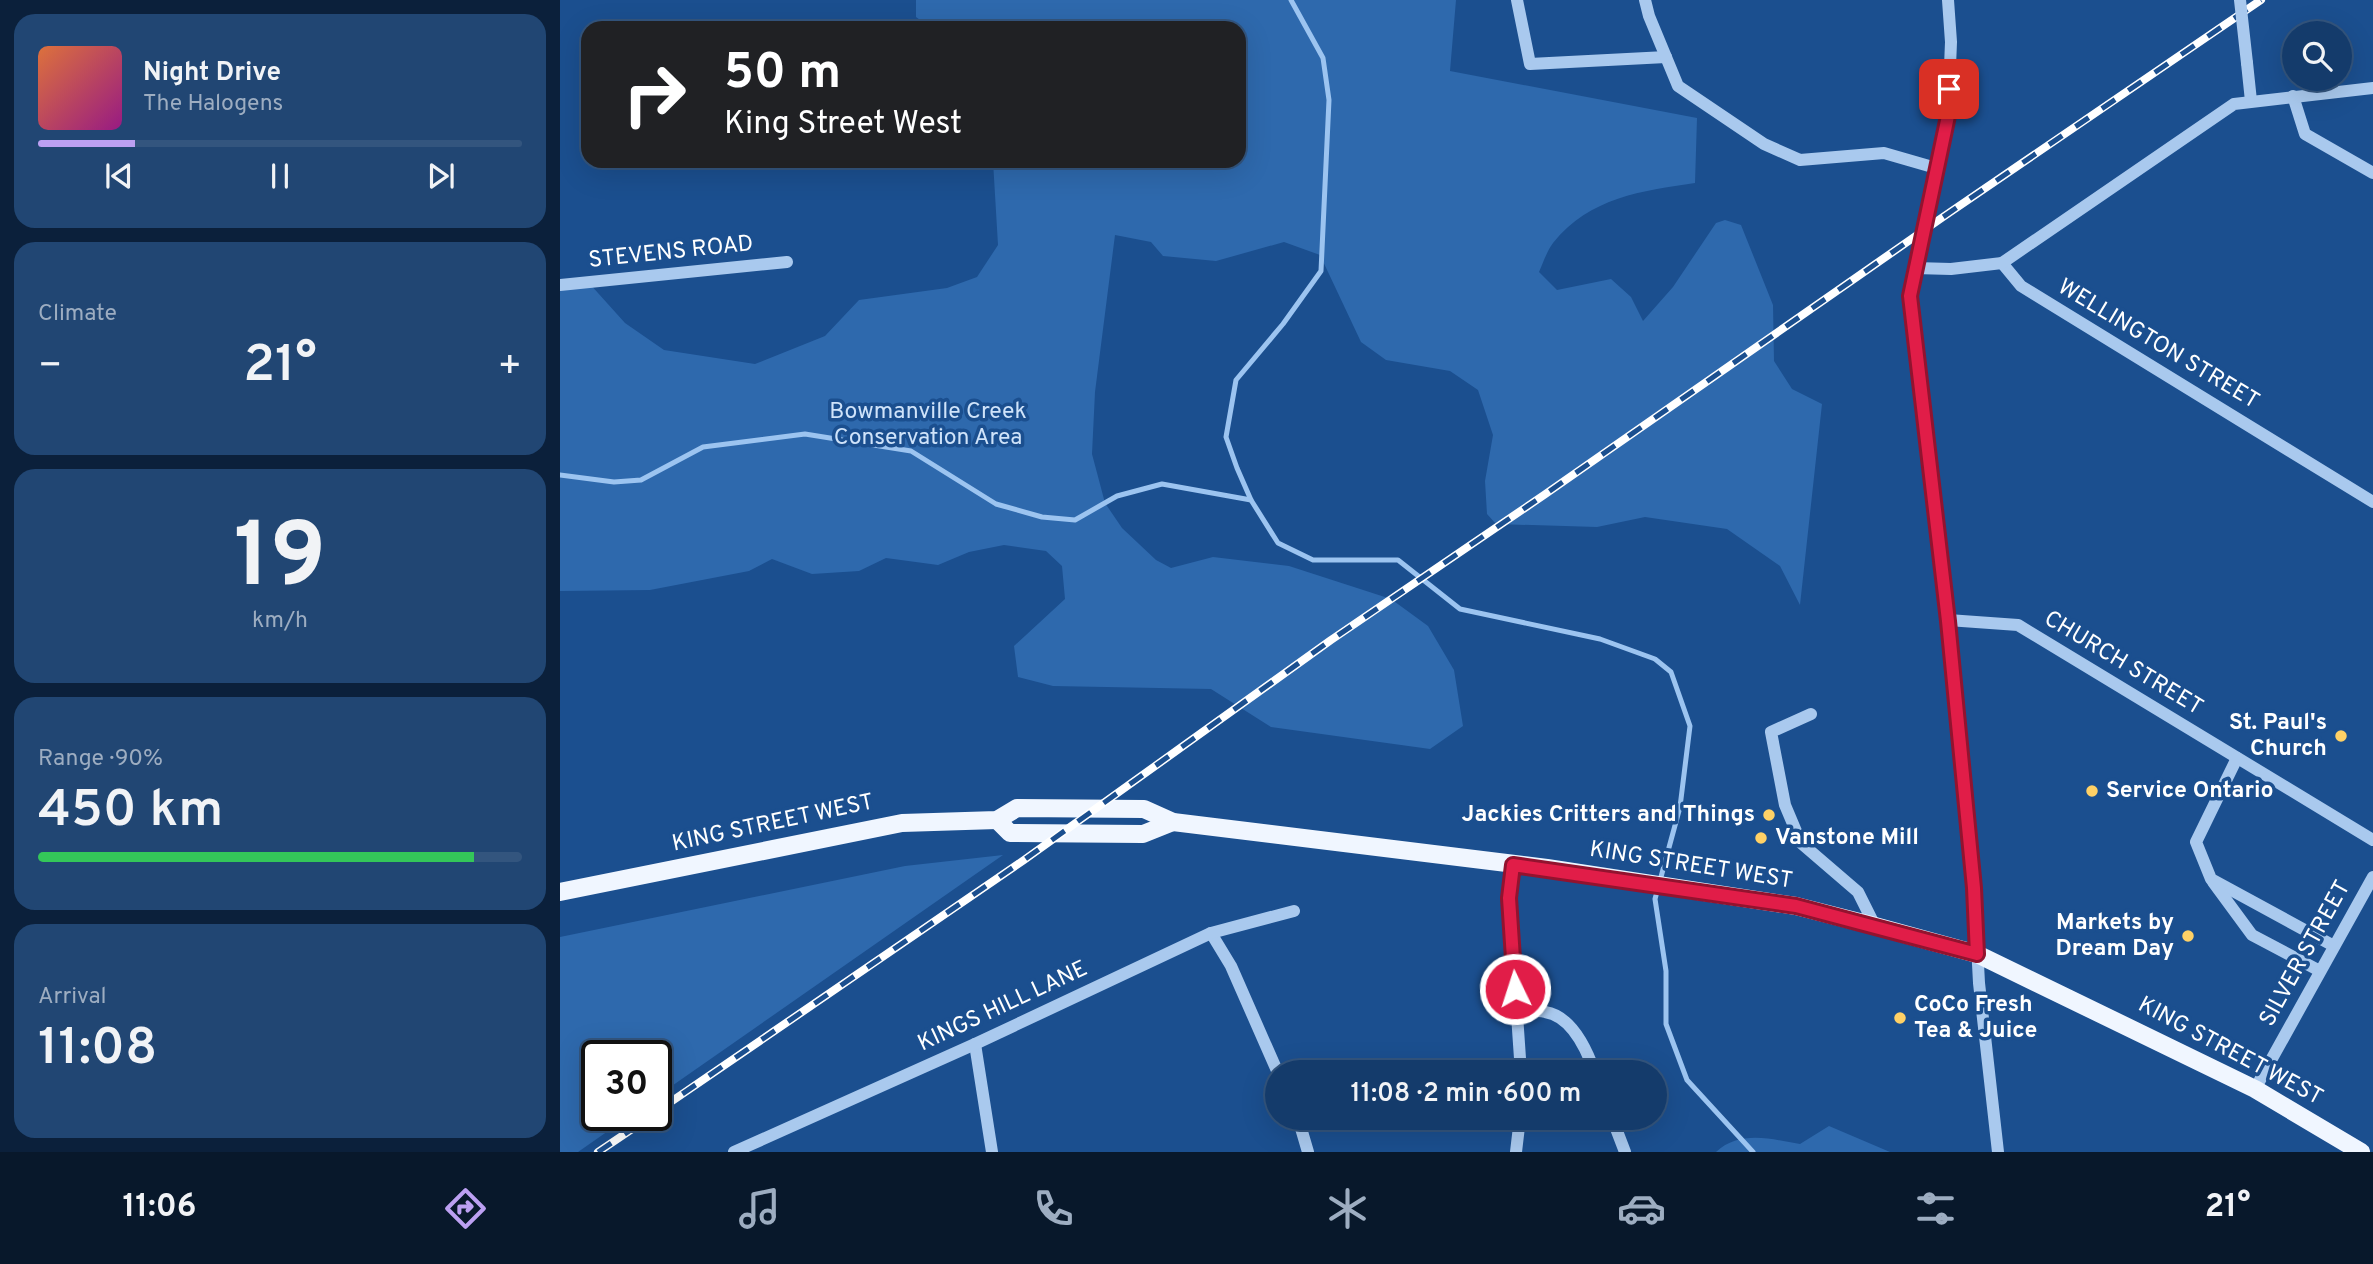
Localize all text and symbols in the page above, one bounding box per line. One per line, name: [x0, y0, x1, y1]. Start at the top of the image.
map controls: [2282, 21, 2352, 91]
button: search: [2282, 21, 2352, 91]
text: 50 m: [724, 44, 841, 106]
icon: right: [609, 49, 700, 140]
text: Night Drive: [143, 57, 281, 90]
pin: [1919, 59, 1979, 119]
icon: arrive: [1930, 70, 1968, 108]
text: The Halogens: [143, 90, 283, 119]
text: King Street West: [724, 105, 962, 145]
icon: previous: [100, 157, 138, 195]
icon: pause: [261, 157, 299, 195]
icon: next: [422, 157, 460, 195]
street label: STEVENS ROAD: [587, 230, 755, 276]
street label: WELLINGTON STREET: [2052, 273, 2264, 417]
text: Climate: [38, 300, 117, 329]
text: 21°: [243, 334, 317, 400]
text: −: [38, 343, 63, 392]
text: +: [497, 343, 522, 392]
park label: Bowmanville Creek Conservation Area: [829, 398, 1027, 453]
text: 19: [234, 504, 326, 619]
street label: CHURCH STREET: [2038, 605, 2208, 723]
text: km/h: [252, 607, 308, 636]
place label: St. Paul's Church: [2229, 709, 2327, 764]
marker: St. Paul's Church: [2333, 728, 2349, 744]
text: Range · 90%: [38, 745, 163, 774]
place label: Service Ontario: [2106, 777, 2273, 806]
text: 450 km: [38, 779, 223, 845]
marker: Service Ontario: [2084, 783, 2100, 799]
street label: KING STREET WEST: [670, 788, 876, 860]
place label: Jackies Critters and Things: [1462, 801, 1755, 830]
marker: Jackies Critters and Things: [1761, 807, 1777, 823]
place label: Vanstone Mill: [1775, 824, 1919, 853]
marker: Vanstone Mill: [1753, 830, 1769, 846]
street label: KING STREET WEST: [1587, 836, 1795, 896]
street label: SILVER STREET: [2254, 876, 2358, 1032]
place label: Markets by Dream Day: [2055, 909, 2174, 964]
marker: Markets by Dream Day: [2180, 928, 2196, 944]
position arrow: [1478, 952, 1552, 1026]
street label: KINGS HILL LANE: [913, 955, 1093, 1059]
text: Arrival: [38, 983, 107, 1012]
place label: CoCo Fresh Tea & Juice: [1914, 991, 2037, 1046]
street label: KING STREET WEST: [2133, 991, 2327, 1113]
marker: CoCo Fresh Tea & Juice: [1892, 1010, 1908, 1026]
text: 11:08: [38, 1017, 157, 1083]
speed limit sign: 30: [581, 1040, 672, 1131]
text: 11:08 · 2 min · 600 m: [1351, 1078, 1581, 1111]
icon: directions: [441, 1184, 490, 1233]
icon: music: [735, 1184, 784, 1233]
icon: phone: [1029, 1184, 1078, 1233]
icon: climate: [1323, 1184, 1372, 1233]
icon: car: [1617, 1184, 1666, 1233]
icon: filters: [1911, 1184, 1960, 1233]
text: 11:06: [122, 1188, 197, 1228]
text: 21°: [2205, 1188, 2250, 1228]

